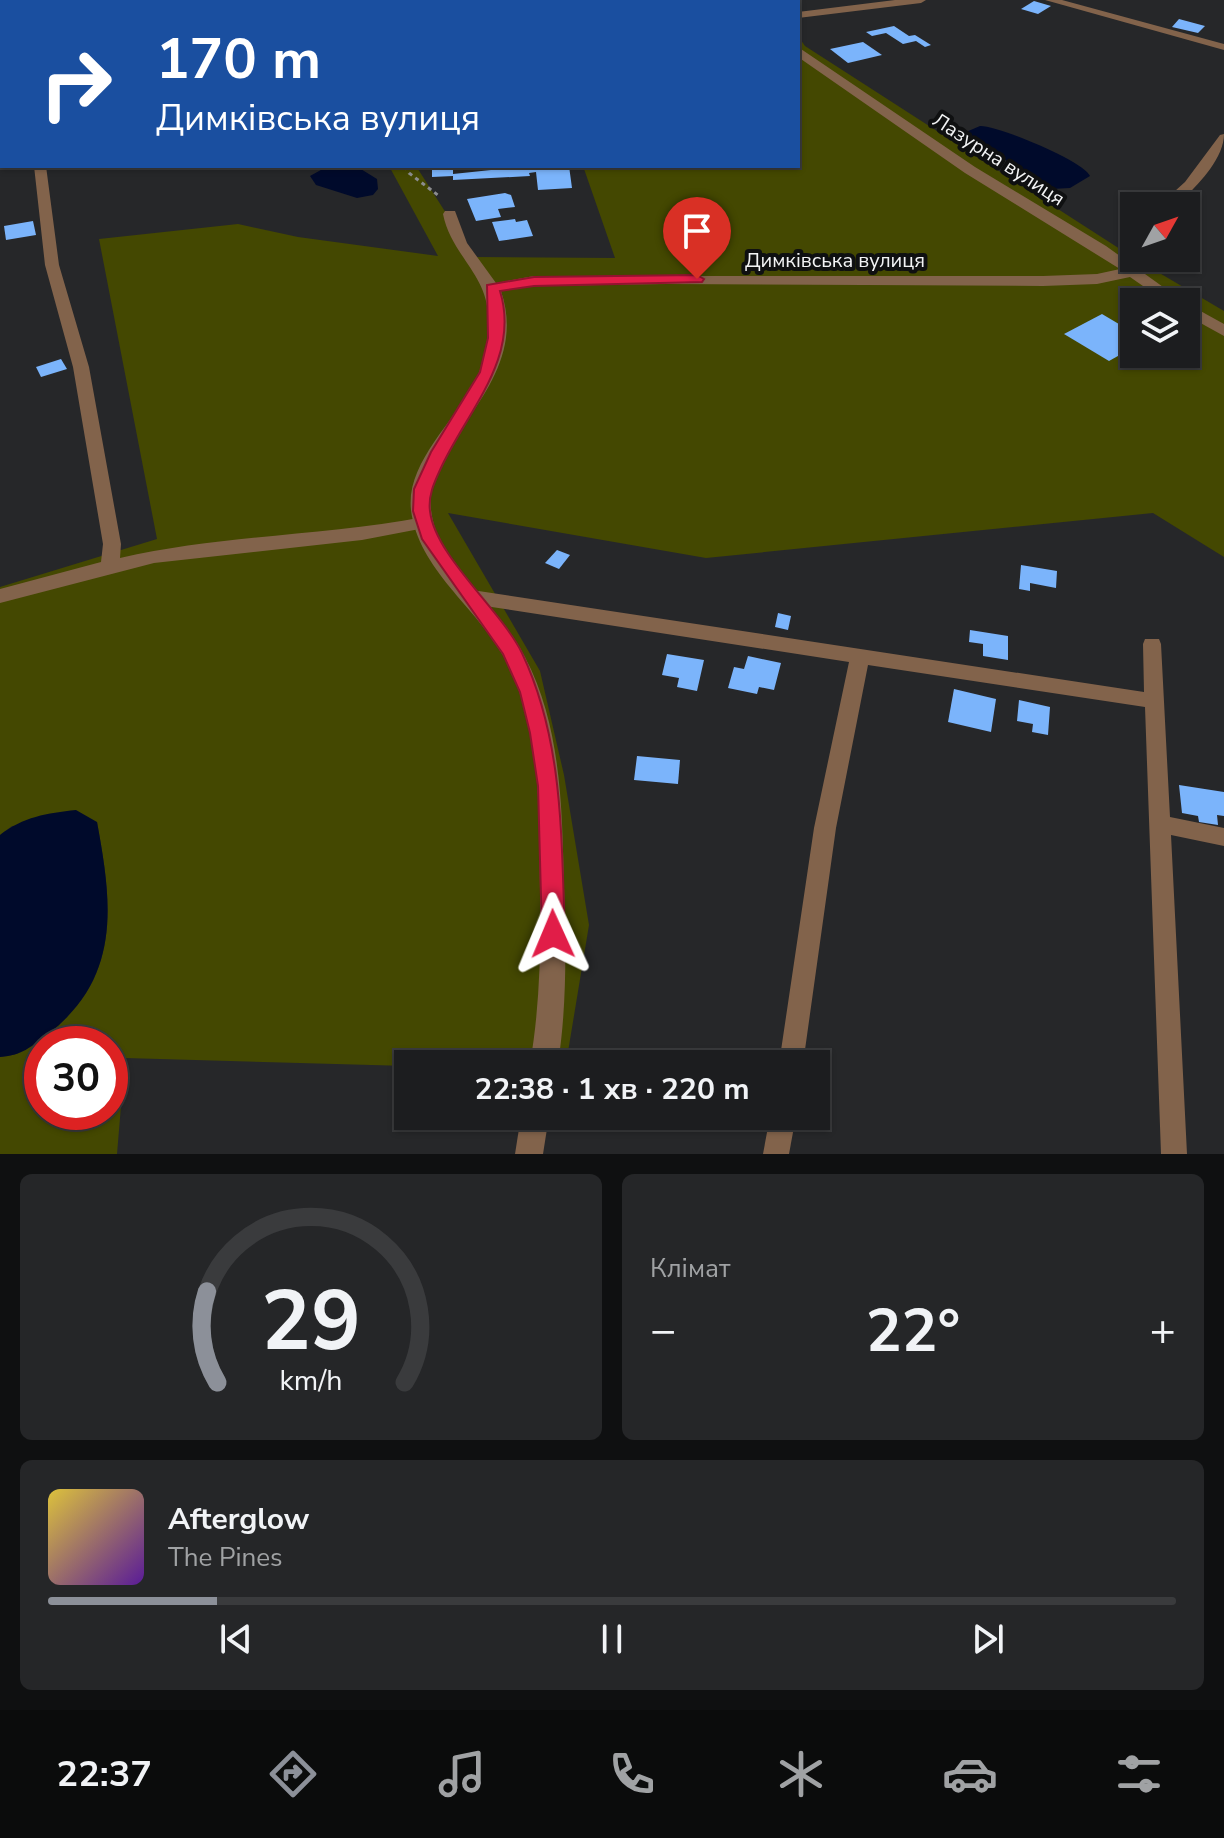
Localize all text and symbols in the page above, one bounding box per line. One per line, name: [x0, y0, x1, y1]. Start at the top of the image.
text: 170 m: [156, 21, 321, 98]
icon: right: [24, 32, 128, 136]
text: Димківська вулиця: [156, 94, 480, 143]
street label: Лазурна вулиця: [928, 107, 1070, 212]
north arrow: [1120, 192, 1200, 272]
map controls: [1120, 192, 1200, 368]
pin: [663, 197, 731, 279]
icon: arrive: [675, 209, 719, 253]
street label: Димківська вулиця: [745, 247, 925, 274]
button: layers: [1120, 288, 1200, 368]
position arrow: [511, 892, 595, 976]
speed limit sign: 30: [24, 1026, 128, 1130]
text: 22:38 · 1 хв · 220 m: [474, 1069, 750, 1110]
text: Клімат: [650, 1251, 731, 1286]
text: 29: [261, 1265, 361, 1378]
text: 22°: [866, 1290, 960, 1372]
text: −: [650, 1301, 676, 1361]
text: +: [1150, 1301, 1176, 1361]
text: km/h: [280, 1361, 342, 1400]
text: Afterglow: [168, 1499, 309, 1540]
text: The Pines: [168, 1540, 283, 1575]
icon: previous: [214, 1617, 258, 1661]
icon: pause: [590, 1617, 634, 1661]
icon: next: [966, 1617, 1010, 1661]
icon: directions: [265, 1746, 321, 1802]
icon: music: [434, 1746, 490, 1802]
icon: phone: [604, 1746, 660, 1802]
icon: climate: [773, 1746, 829, 1802]
icon: car: [942, 1746, 998, 1802]
icon: filters: [1111, 1746, 1167, 1802]
text: 22:37: [57, 1750, 152, 1799]

